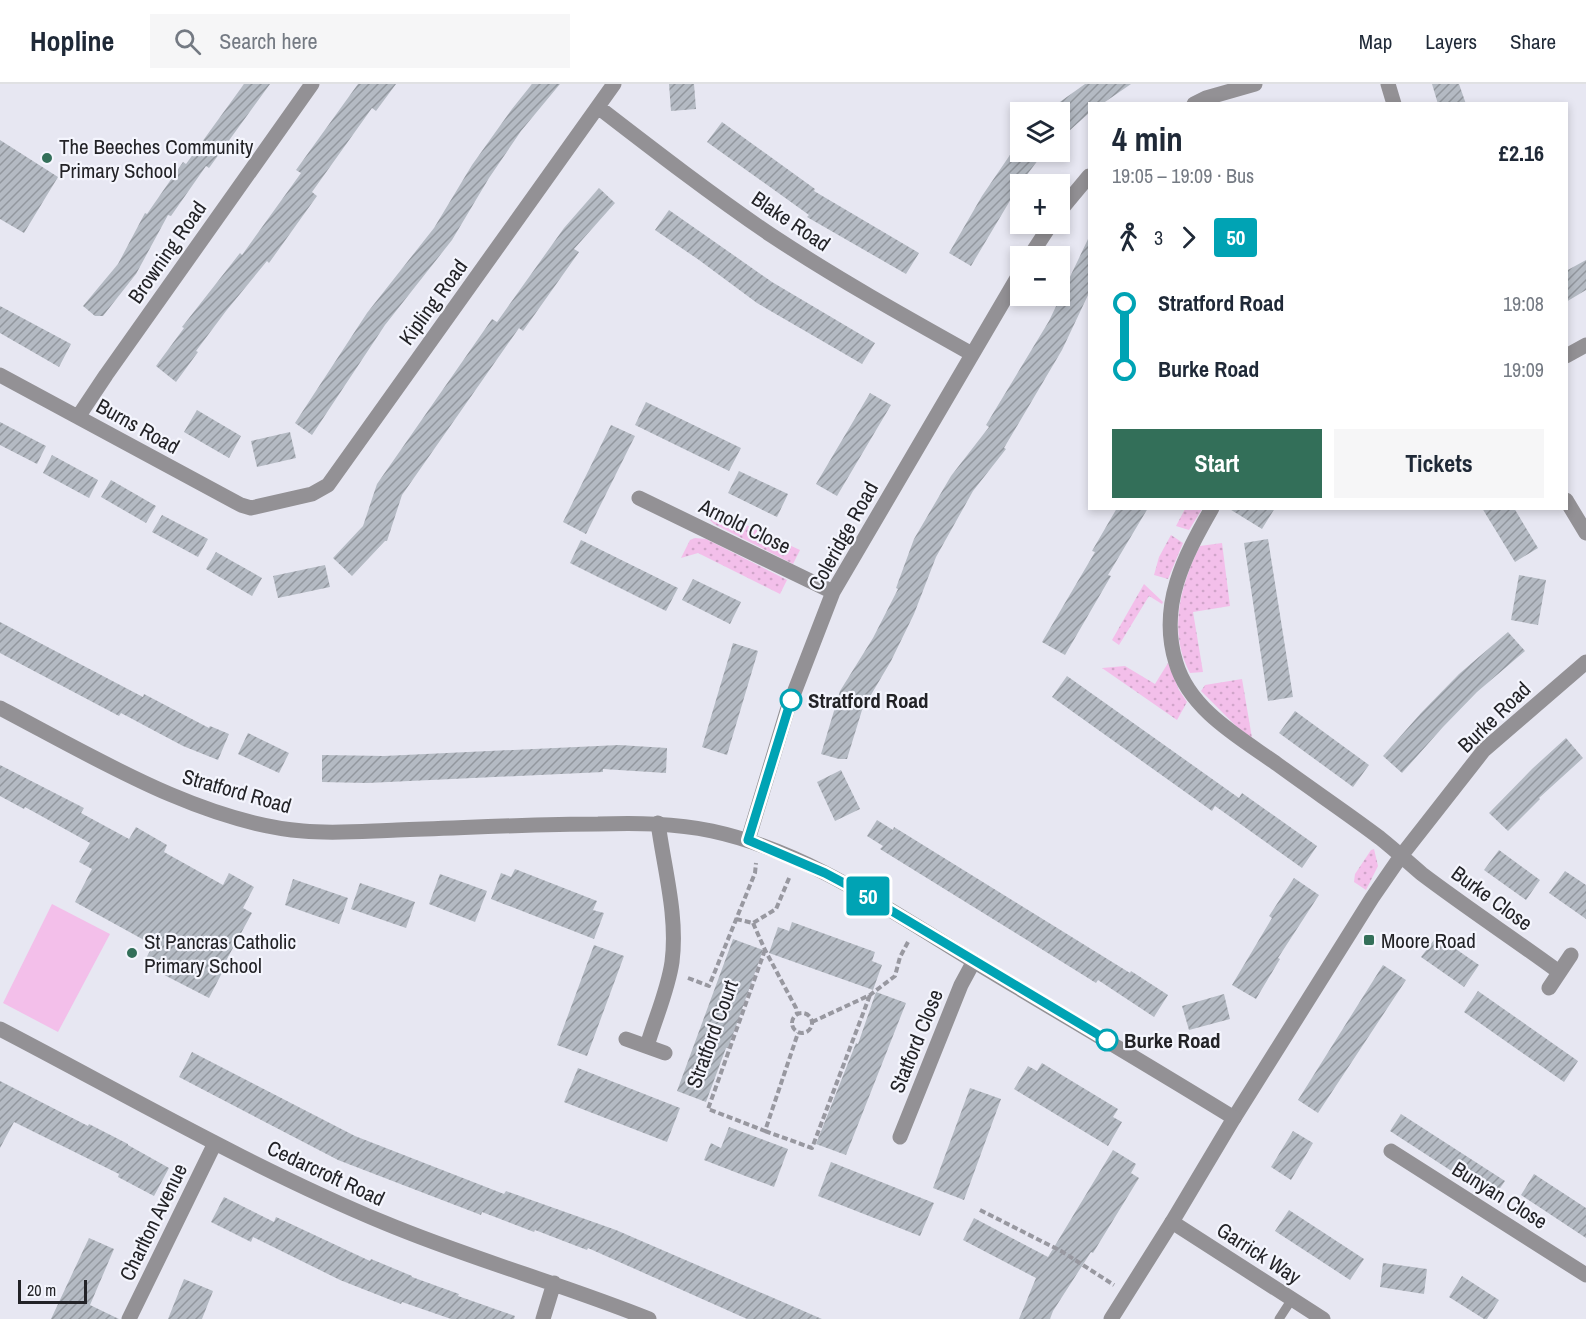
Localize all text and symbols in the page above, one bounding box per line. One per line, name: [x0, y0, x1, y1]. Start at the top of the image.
search box: [150, 14, 570, 68]
text: Hopline: [30, 22, 114, 60]
icon: search: [171, 25, 204, 58]
text: Search here: [219, 26, 317, 56]
text: Map: [1359, 27, 1392, 56]
text: Layers: [1425, 27, 1477, 56]
text: Share: [1510, 27, 1556, 56]
map controls: [1010, 102, 1070, 306]
button: layers: [1010, 102, 1070, 162]
text: 4 min: [1112, 117, 1183, 161]
place label: The Beeches Community Primary School: [59, 132, 254, 185]
text: £2.16: [1499, 138, 1544, 168]
marker: The Beeches Community Primary School: [40, 151, 54, 165]
text: 19:05 – 19:09 · Bus: [1112, 162, 1254, 189]
button: +: [1010, 174, 1070, 234]
street label: Blake Road: [746, 184, 836, 258]
street label: Browning Road: [121, 195, 213, 309]
icon: walk: [1112, 221, 1145, 254]
icon: forward: [1172, 221, 1205, 254]
text: 50: [1226, 223, 1245, 252]
text: 3: [1154, 224, 1163, 251]
button: −: [1010, 246, 1070, 306]
street label: Kipling Road: [392, 253, 474, 351]
text: Stratford Road: [1158, 288, 1284, 318]
text: 19:08: [1503, 290, 1544, 317]
text: Burke Road: [1158, 354, 1259, 384]
text: 19:09: [1503, 356, 1544, 383]
street label: Burns Road: [91, 391, 185, 461]
button: Start: [1112, 429, 1322, 498]
button: Tickets: [1334, 429, 1544, 498]
street label: Coleridge Road: [801, 476, 885, 596]
street label: Arnold Close: [693, 491, 796, 561]
street label: Burke Road: [1451, 675, 1537, 759]
place label: Stratford Road: [808, 686, 929, 715]
marker: Stratford Road: [780, 689, 802, 711]
street label: Stratford Road: [179, 762, 295, 820]
street label: Burke Close: [1446, 859, 1538, 937]
line badge: 50: [841, 876, 895, 916]
text: 50: [858, 882, 878, 911]
place label: Moore Road: [1381, 926, 1476, 955]
place label: St Pancras Catholic Primary School: [144, 927, 296, 980]
marker: Moore Road: [1362, 933, 1376, 947]
marker: St Pancras Catholic Primary School: [125, 946, 139, 960]
street label: Stratford Court: [679, 976, 745, 1092]
street label: Statford Close: [882, 985, 950, 1097]
place label: Burke Road: [1124, 1026, 1221, 1055]
marker: Burke Road: [1096, 1029, 1118, 1051]
street label: Cedarcroft Road: [263, 1133, 389, 1213]
street label: Bunyan Close: [1447, 1154, 1553, 1236]
street label: Charlton Avenue: [112, 1159, 194, 1285]
street label: Garrick Way: [1211, 1215, 1307, 1291]
scale bar: [18, 1277, 87, 1304]
text: 20 m: [27, 1279, 56, 1301]

